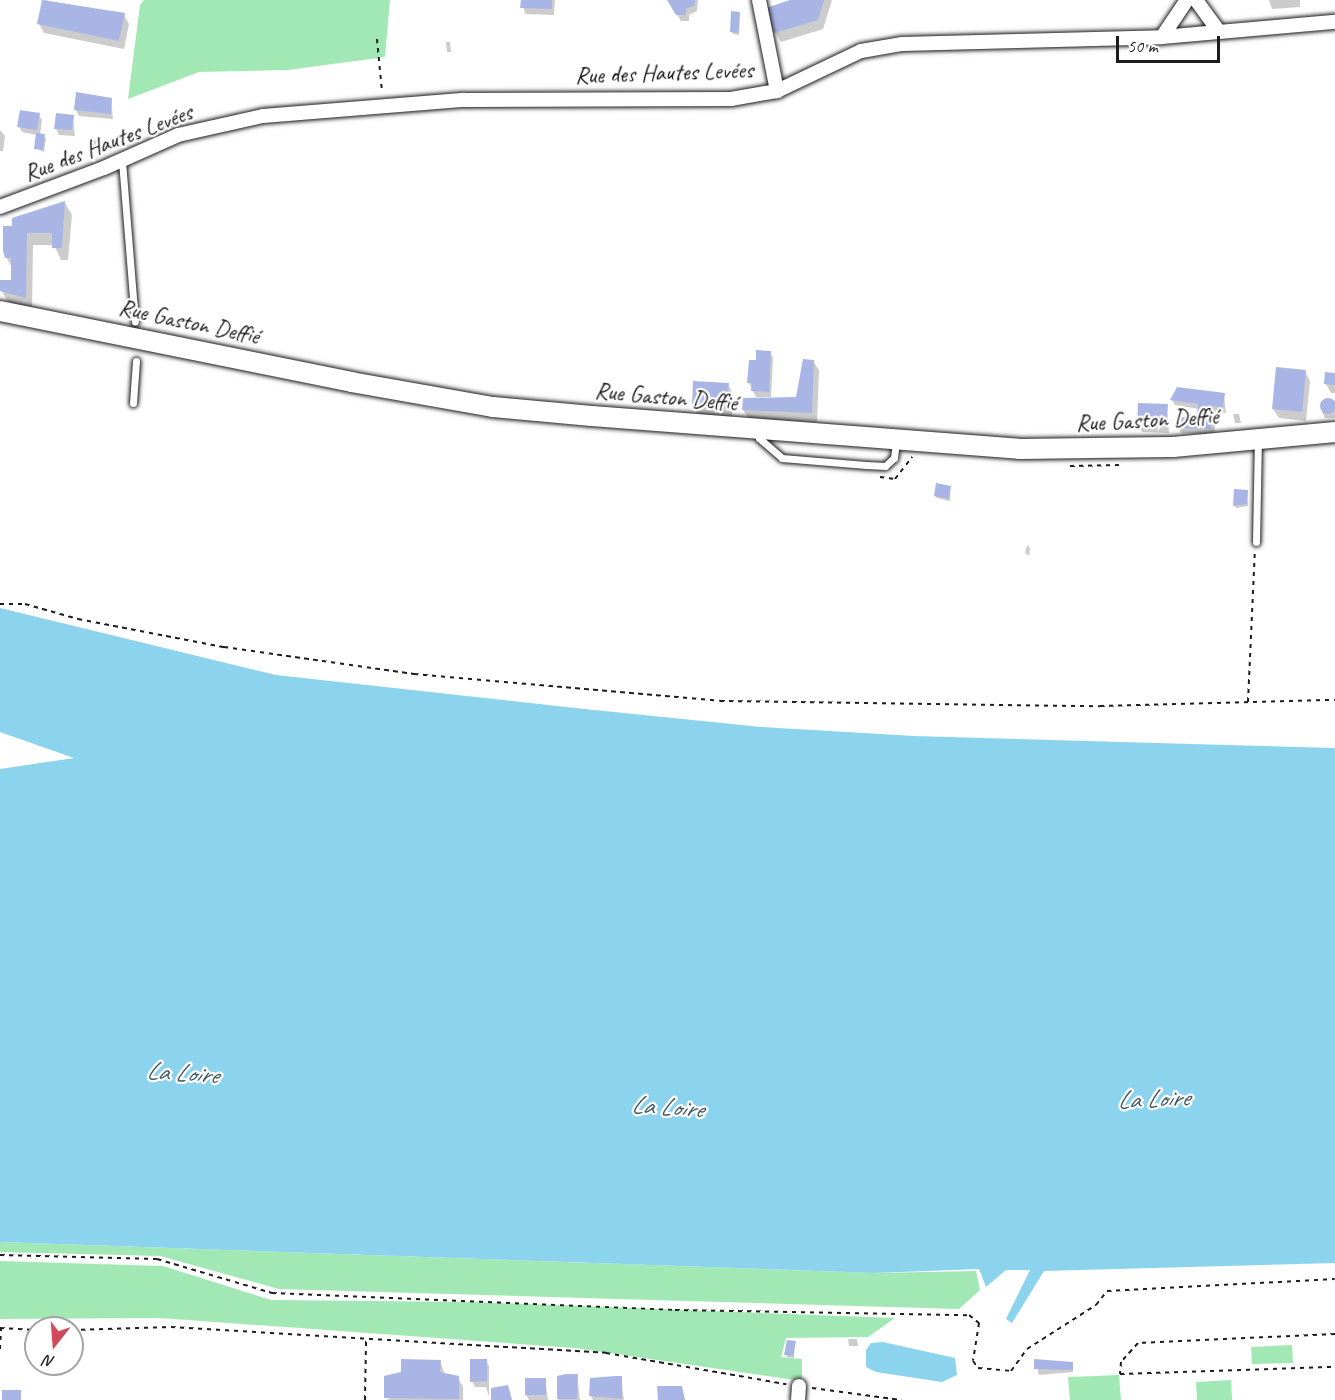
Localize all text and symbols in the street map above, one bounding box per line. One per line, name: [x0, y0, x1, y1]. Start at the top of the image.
scale bar: [1119, 24, 1222, 62]
text: 50 m: [1127, 35, 1158, 57]
street label: Rue des Hautes Levées: [574, 55, 754, 91]
street label: Rue des Hautes Levées: [20, 98, 196, 188]
street label: Rue Gaston Deffié: [116, 293, 262, 351]
street label: Rue Gaston Deffié: [593, 376, 739, 418]
street label: Rue Gaston Deffié: [1075, 402, 1219, 438]
water label: La Loire: [145, 1055, 219, 1091]
water label: La Loire: [1117, 1082, 1189, 1116]
water label: La Loire: [630, 1089, 704, 1125]
north arrow: [24, 1316, 84, 1376]
text: N: [42, 1350, 57, 1372]

